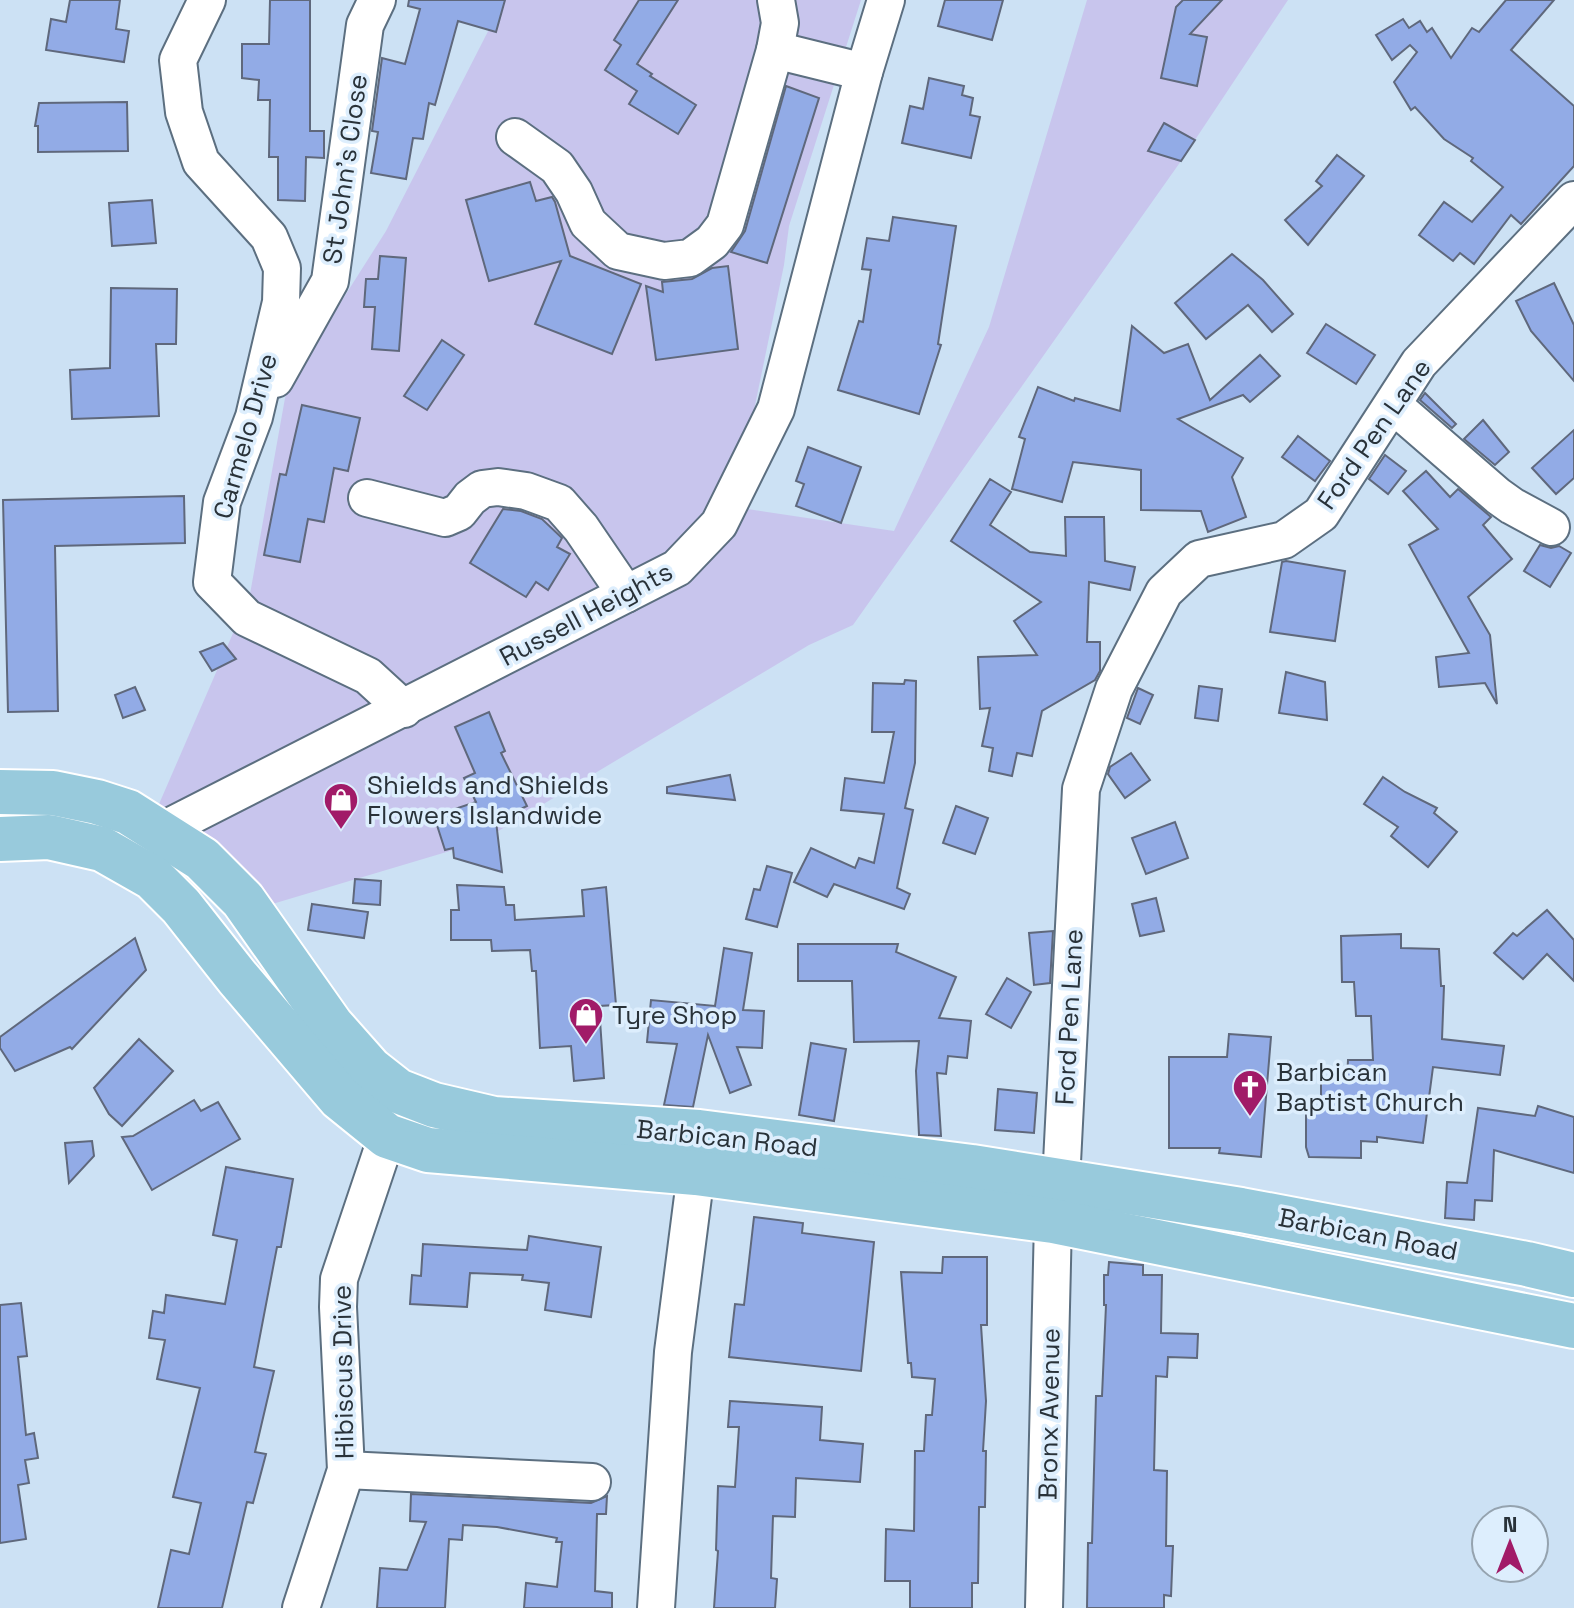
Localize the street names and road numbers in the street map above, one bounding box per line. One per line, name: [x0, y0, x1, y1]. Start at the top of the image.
street label: St John's Close: [315, 72, 375, 266]
street label: Carmelo Drive: [205, 349, 285, 523]
street label: Ford Pen Lane: [1309, 352, 1439, 516]
street label: Russell Heights: [494, 554, 678, 674]
street label: Ford Pen Lane: [1047, 928, 1091, 1106]
street label: Barbican Road: [635, 1112, 819, 1164]
street label: Barbican Road: [1275, 1200, 1461, 1268]
street label: Hibiscus Drive: [324, 1285, 362, 1459]
street label: Bronx Avenue: [1031, 1328, 1067, 1500]

